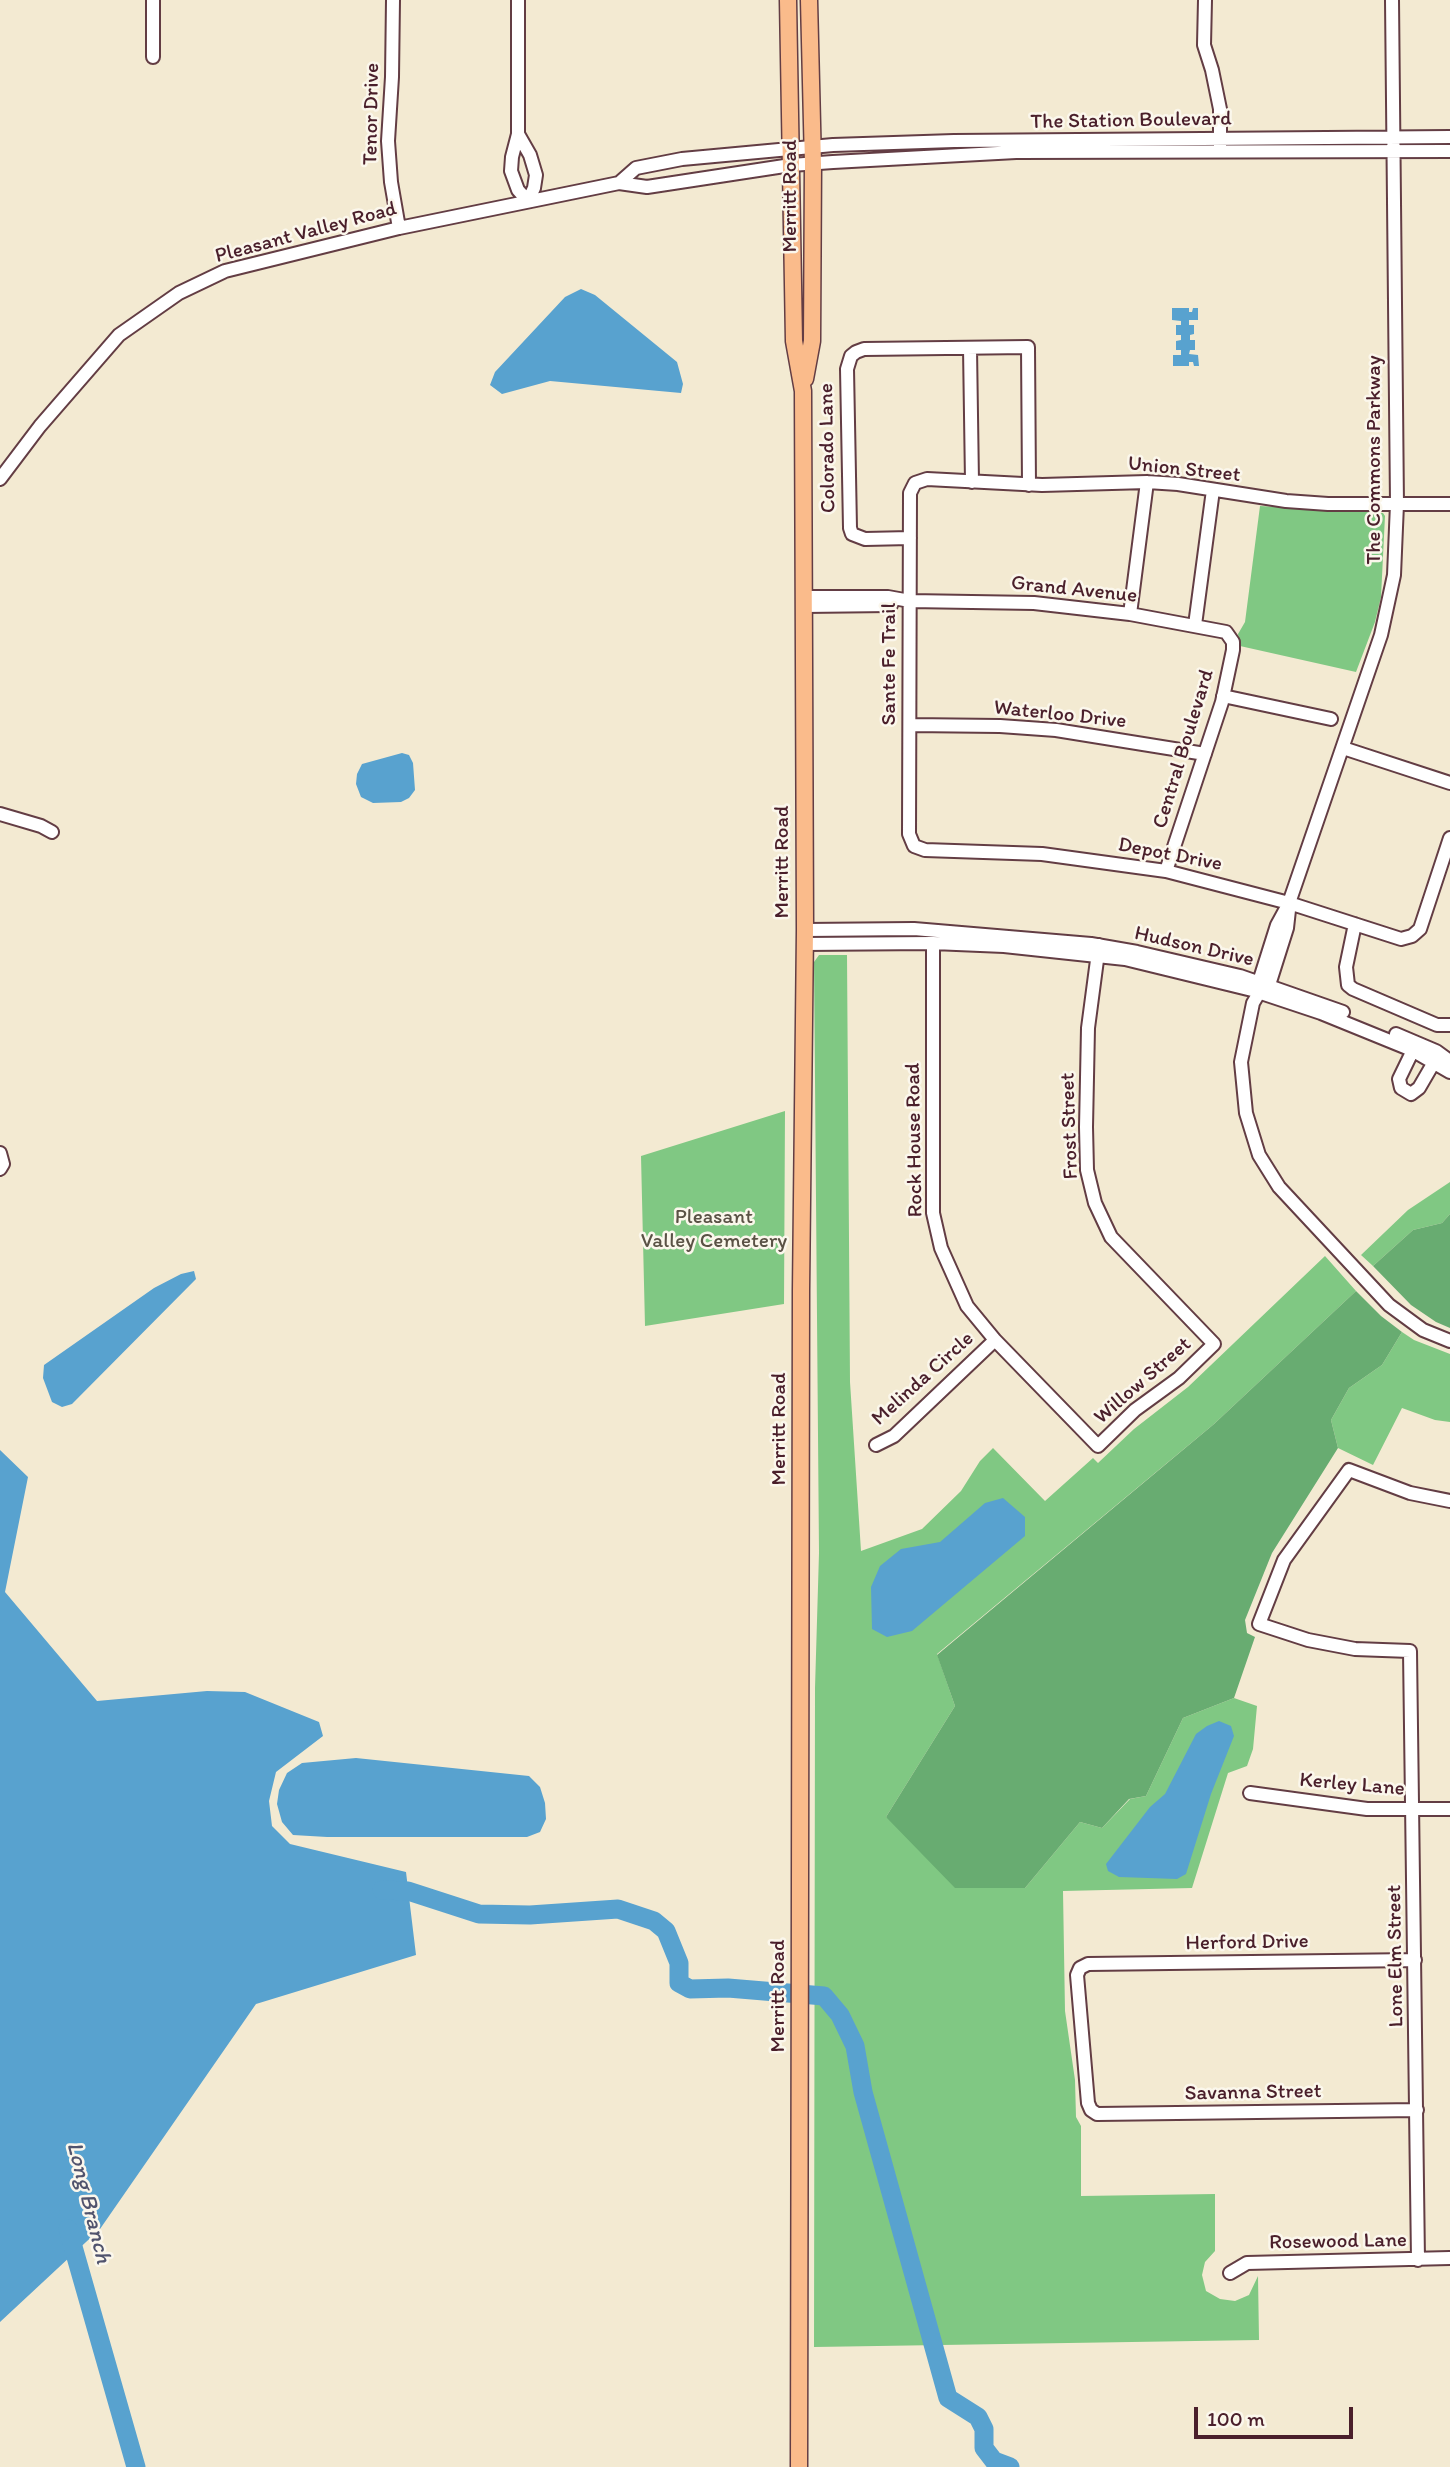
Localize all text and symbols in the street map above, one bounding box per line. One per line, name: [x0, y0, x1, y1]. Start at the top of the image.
street label: Tenor Drive: [359, 63, 385, 165]
street label: The Station Boulevard: [1030, 107, 1232, 135]
street label: Merritt Road: [778, 139, 804, 253]
street label: Pleasant Valley Road: [212, 197, 400, 269]
street label: The Commons Parkway: [1362, 355, 1388, 565]
street label: Colorado Lane: [814, 383, 842, 513]
street label: Union Street: [1126, 452, 1242, 488]
street label: Grand Avenue: [1010, 571, 1138, 609]
street label: Sante Fe Trail: [877, 603, 903, 725]
street label: Central Boulevard: [1148, 666, 1220, 832]
street label: Waterloo Drive: [992, 696, 1128, 734]
street label: Merritt Road: [770, 805, 796, 919]
street label: Depot Drive: [1116, 833, 1224, 877]
street label: Hudson Drive: [1132, 921, 1256, 973]
street label: Rock House Road: [901, 1062, 929, 1218]
street label: Frost Street: [1056, 1072, 1084, 1180]
park label: Pleasant Valley Cemetery: [641, 1205, 787, 1255]
street label: Melinda Circle: [867, 1327, 979, 1431]
street label: Willow Street: [1089, 1332, 1197, 1430]
street label: Merritt Road: [767, 1372, 793, 1486]
street label: Kerley Lane: [1298, 1768, 1406, 1802]
street label: Lone Elm Street: [1382, 1884, 1410, 2028]
street label: Herford Drive: [1185, 1929, 1309, 1957]
street label: Merritt Road: [766, 1939, 792, 2053]
street label: Savanna Street: [1184, 2079, 1322, 2107]
water label: Long Branch: [60, 2139, 116, 2267]
street label: Rosewood Lane: [1269, 2228, 1407, 2256]
scale bar: [1198, 2394, 1357, 2438]
text: 100 m: [1207, 2406, 1265, 2431]

